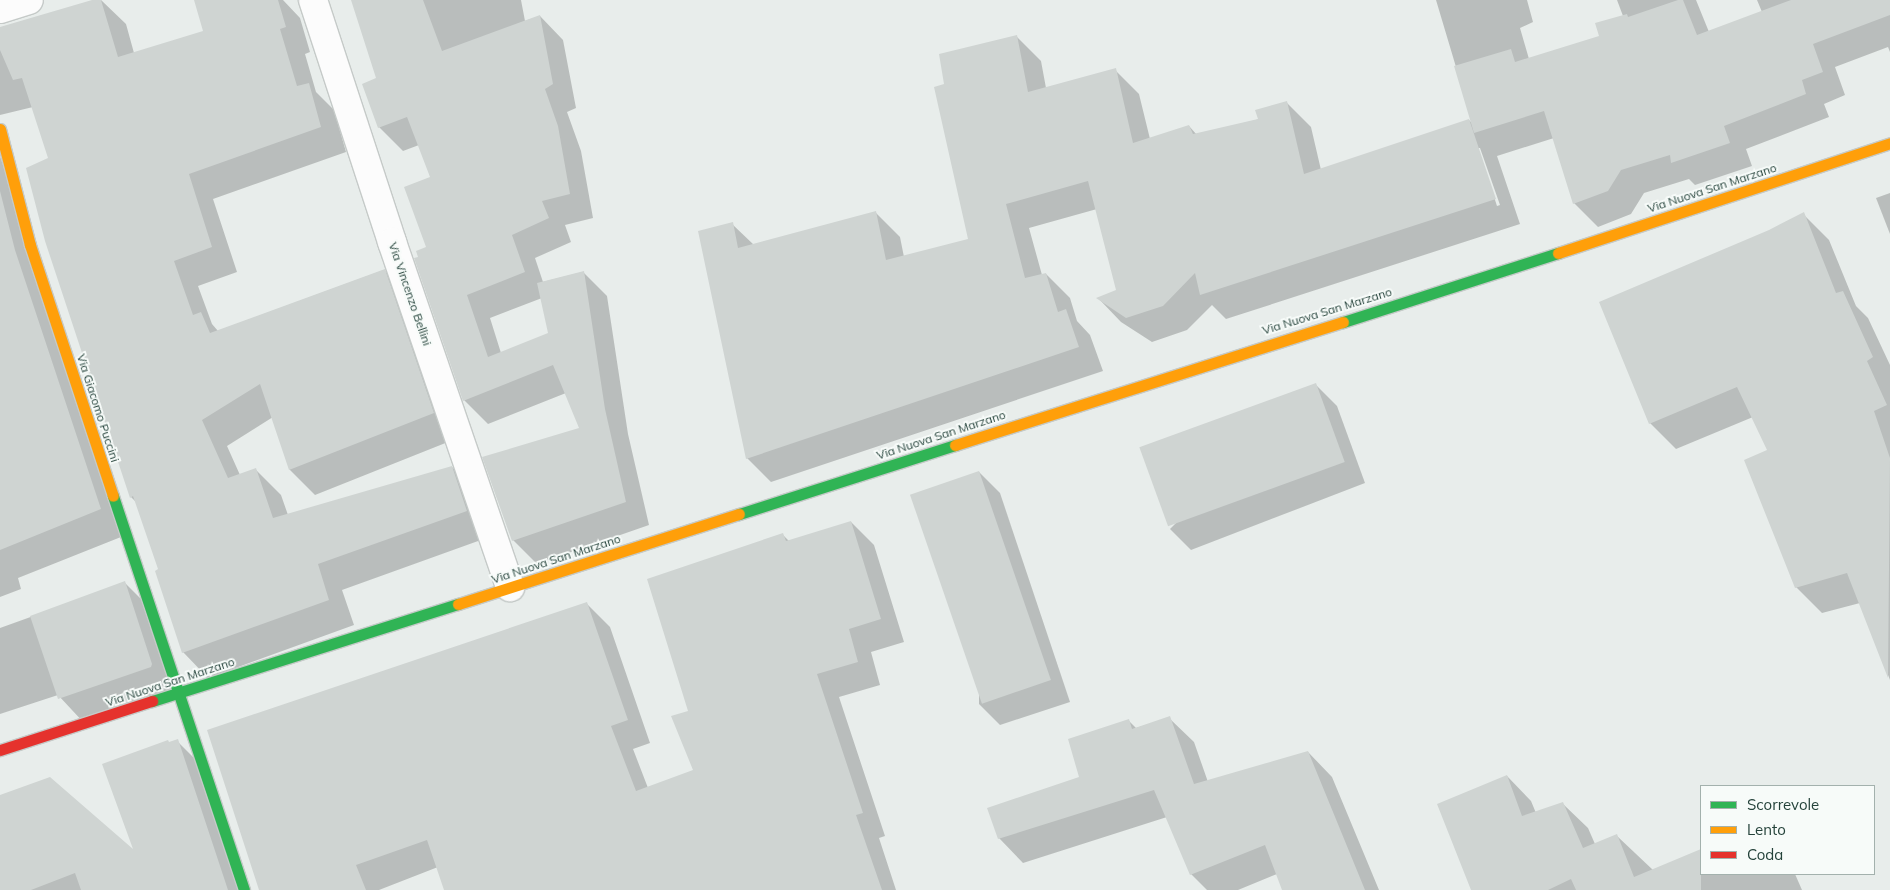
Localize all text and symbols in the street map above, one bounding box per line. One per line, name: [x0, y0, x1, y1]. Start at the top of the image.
street label: Via Nuova San Marzano: [1646, 160, 1778, 216]
street label: Via Vincenzo Bellini: [386, 240, 434, 348]
street label: Via Nuova San Marzano: [1260, 284, 1394, 338]
street label: Via Giacomo Puccini: [74, 352, 122, 464]
street label: Via Nuova San Marzano: [875, 407, 1007, 463]
street label: Via Nuova San Marzano: [490, 531, 622, 587]
street label: Via Nuova San Marzano: [104, 654, 236, 710]
legend: [1700, 785, 1875, 875]
text: Scorrevole: [1747, 795, 1819, 814]
text: Lento: [1747, 820, 1786, 839]
text: Coda: [1747, 845, 1783, 864]

